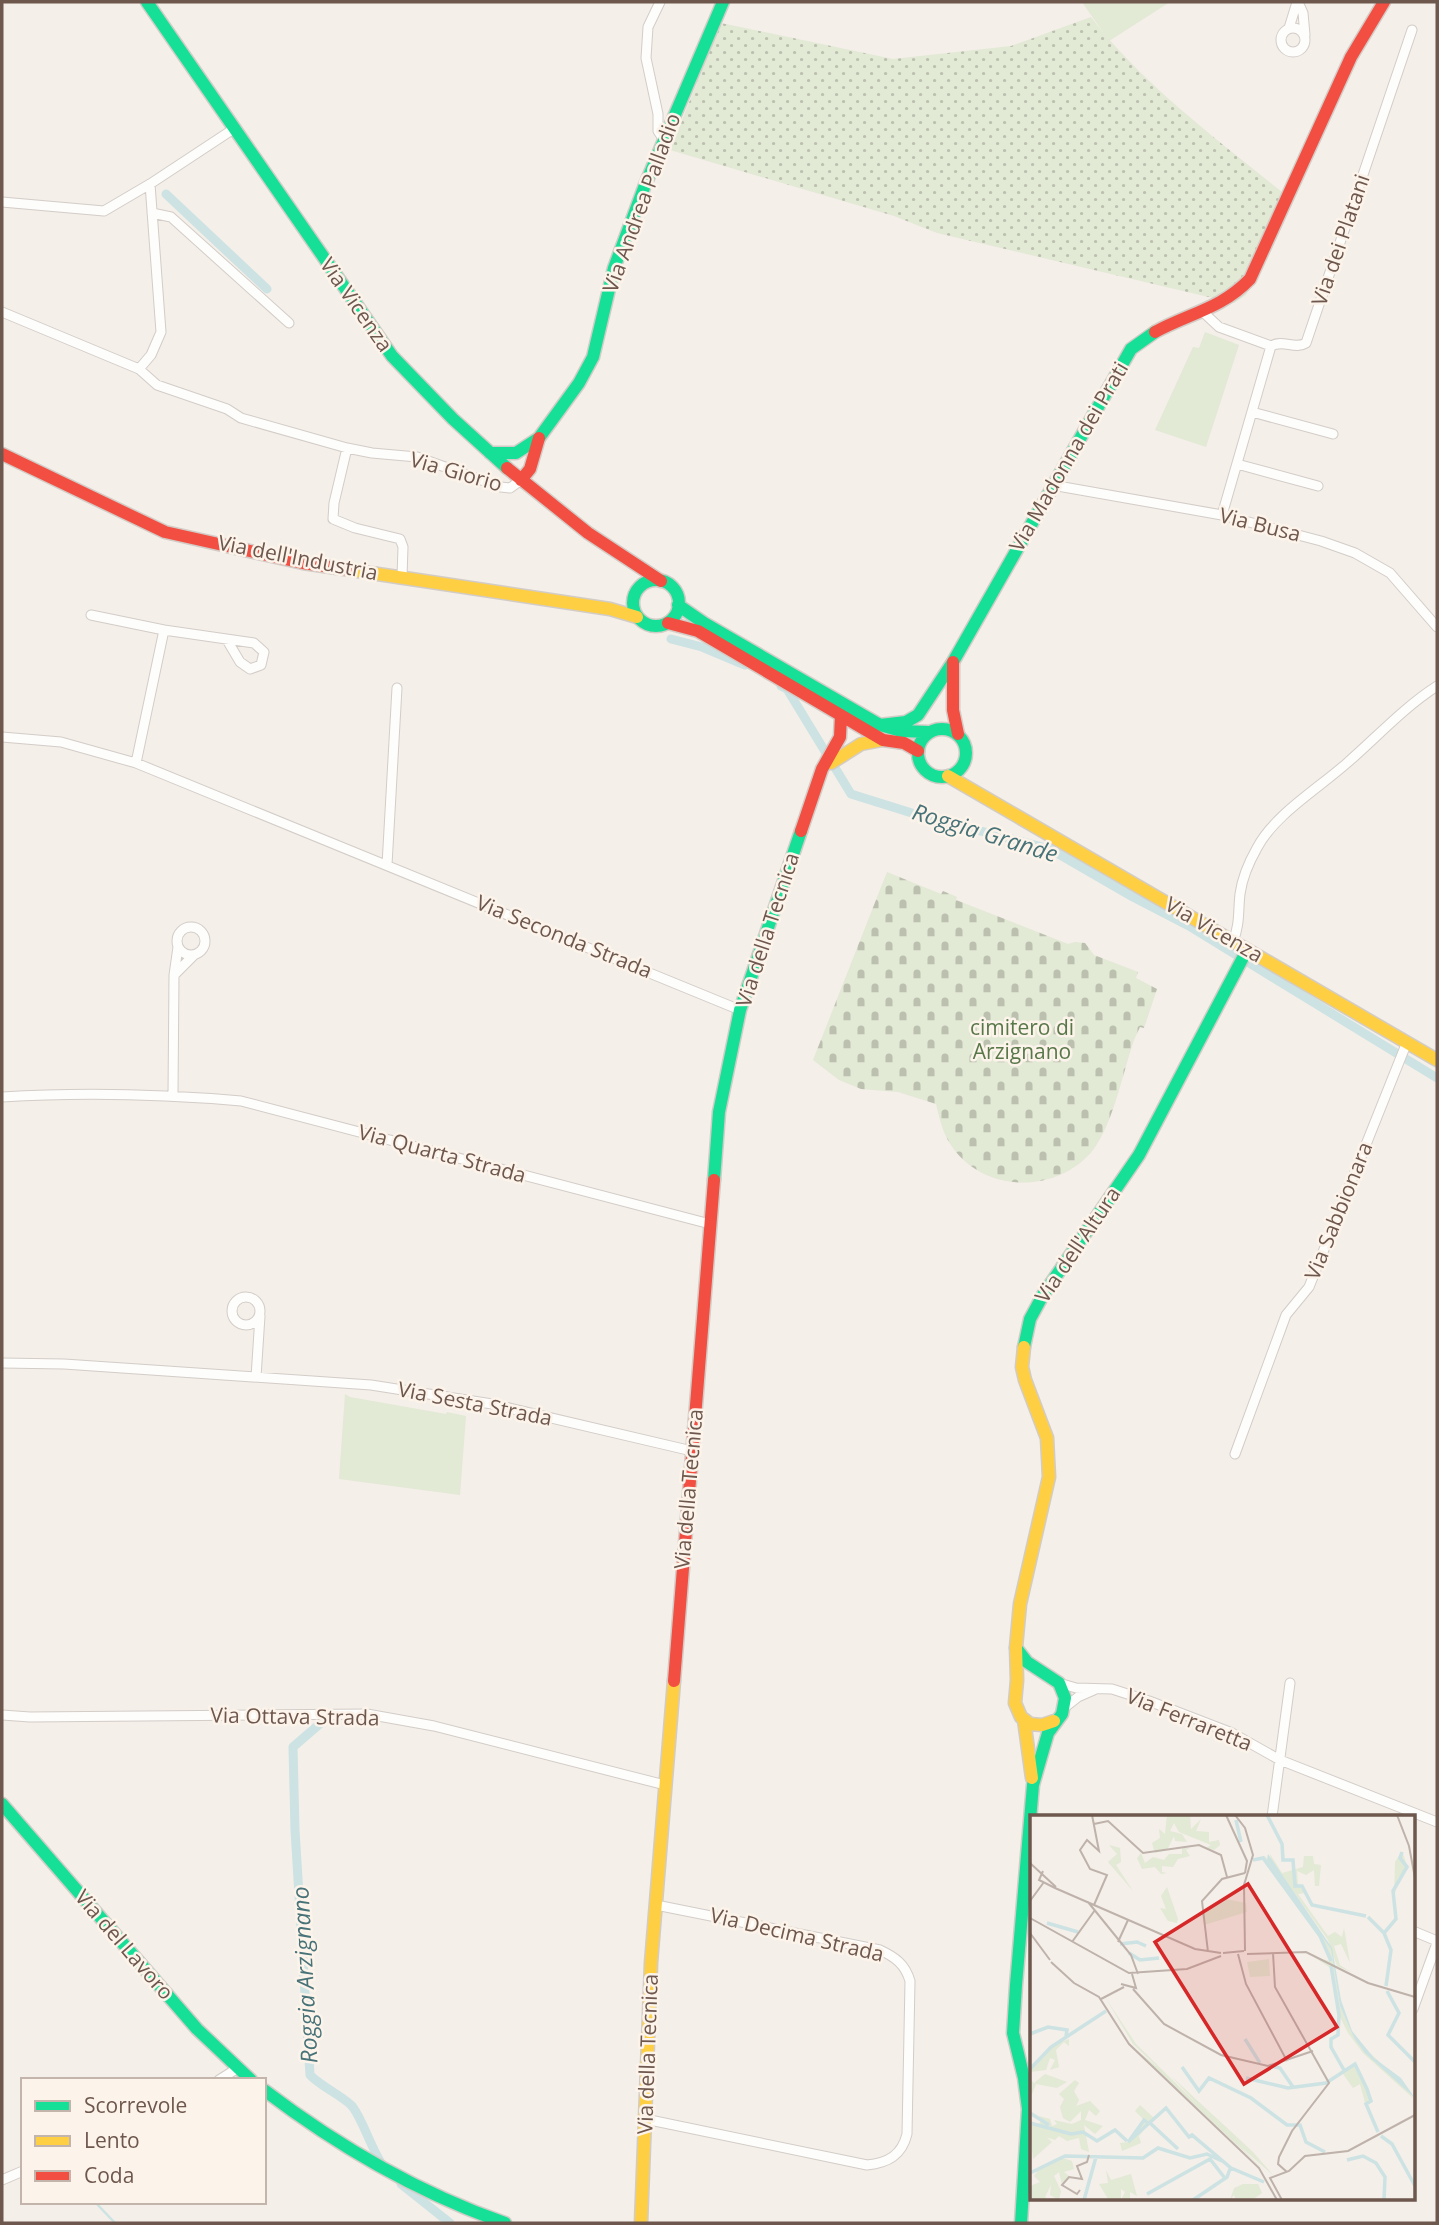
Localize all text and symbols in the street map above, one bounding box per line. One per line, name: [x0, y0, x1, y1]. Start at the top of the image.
street label: Via Andrea Palladio: [596, 109, 687, 296]
street label: Via dei Platani: [1304, 170, 1376, 309]
street label: Via Vicenza: [314, 252, 400, 357]
street label: Via Madonna dei Prati: [1002, 356, 1134, 557]
street label: Via Giorio: [407, 445, 506, 498]
street label: Via Busa: [1217, 500, 1304, 548]
street label: Via dell'Industria: [216, 528, 381, 586]
water label: Roggia Grande: [909, 795, 1062, 869]
street label: Via della Tecnica: [729, 849, 805, 1010]
street label: Via Seconda Strada: [472, 888, 657, 984]
street label: Via Vicenza: [1160, 890, 1269, 969]
park label: cimitero di Arzignano: [970, 1013, 1074, 1065]
street label: Via Quarta Strada: [355, 1117, 529, 1189]
street label: Via Sabbionara: [1298, 1137, 1379, 1284]
street label: Via dell'Altura: [1028, 1181, 1126, 1308]
street label: Via Sesta Strada: [396, 1374, 555, 1432]
street label: Via della Tecnica: [667, 1408, 709, 1570]
street label: Via Ferraretta: [1122, 1681, 1256, 1757]
street label: Via Ottava Strada: [210, 1701, 380, 1731]
inset map: [1030, 1815, 1414, 2200]
street label: Via del Lavoro: [69, 1883, 180, 2005]
water label: Roggia Arzignano: [283, 1886, 325, 2064]
street label: Via Decima Strada: [708, 1900, 887, 1968]
street label: Via della Tecnica: [630, 1973, 664, 2135]
legend: [21, 2078, 266, 2204]
text: Scorrevole: [84, 2091, 187, 2119]
text: Lento: [84, 2126, 140, 2154]
text: Coda: [84, 2161, 134, 2189]

